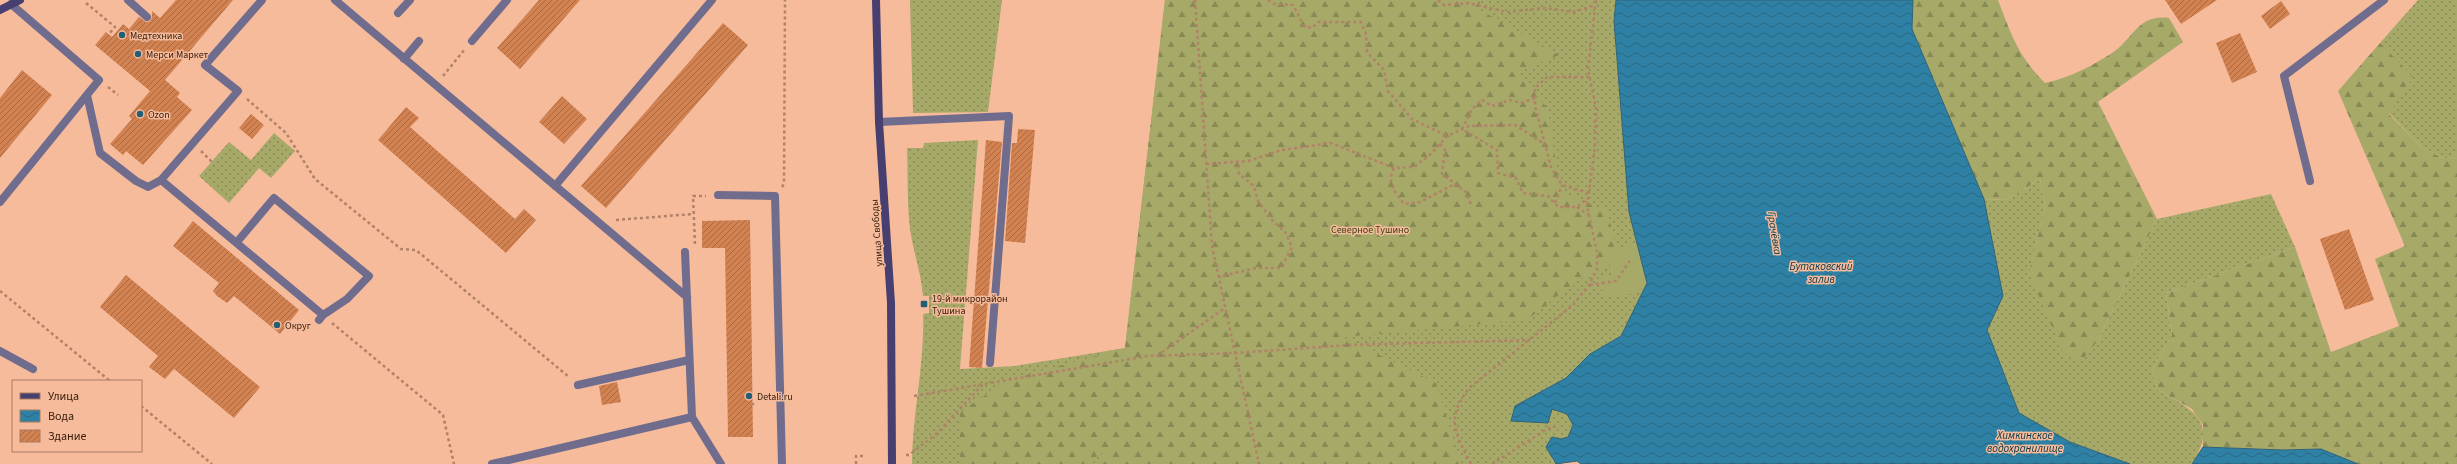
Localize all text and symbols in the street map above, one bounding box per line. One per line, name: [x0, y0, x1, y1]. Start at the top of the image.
place label: Медтехника: [130, 29, 182, 43]
marker: Медтехника: [117, 30, 127, 40]
place label: Мерси Маркет: [146, 48, 208, 62]
marker: Мерси Маркет: [133, 49, 143, 59]
place label: Ozon: [148, 108, 170, 122]
marker: Ozon: [135, 109, 145, 119]
street label: улица Свободы: [868, 199, 886, 267]
water label: Грачёвка: [1764, 210, 1785, 256]
park label: Северное Тушино: [1331, 223, 1409, 237]
water label: Бутаковский залив: [1789, 259, 1853, 287]
place label: 19-й микрорайон Тушина: [932, 292, 1008, 318]
marker: 19-й микрорайон Тушина: [919, 299, 929, 309]
place label: Округ: [285, 319, 311, 333]
marker: Округ: [272, 320, 282, 330]
legend: [12, 380, 142, 452]
text: Улица: [48, 388, 79, 405]
place label: Detali.ru: [757, 390, 793, 404]
marker: Detali.ru: [744, 391, 754, 401]
text: Вода: [48, 408, 74, 425]
text: Здание: [48, 428, 87, 445]
water label: Химкинское водохранилище: [1987, 428, 2063, 456]

